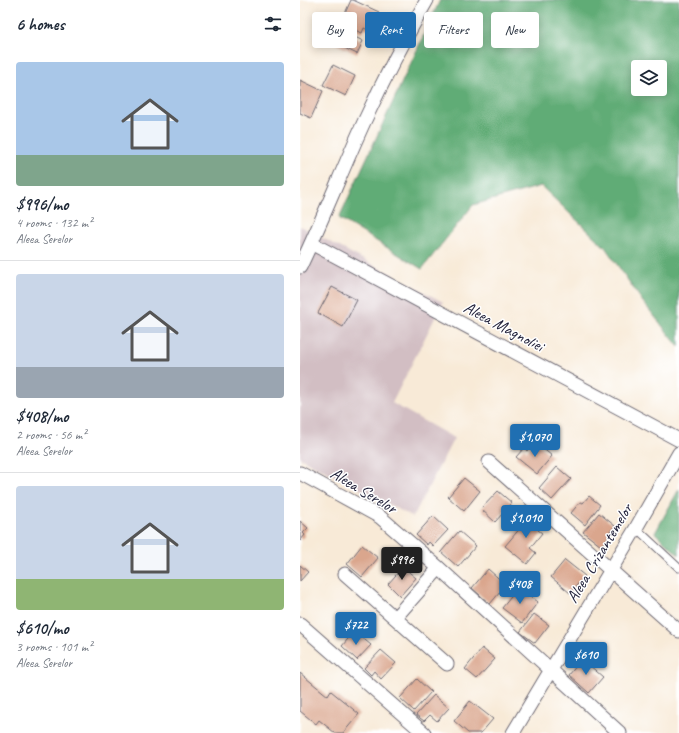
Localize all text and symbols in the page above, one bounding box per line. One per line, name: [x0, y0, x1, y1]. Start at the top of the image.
chip: Buy: [312, 12, 357, 48]
chip: Rent: [365, 12, 416, 48]
chip: Filters: [424, 12, 483, 48]
chip: New: [491, 12, 539, 48]
icon: filters: [262, 13, 284, 35]
text: 6 homes: [16, 14, 64, 35]
map controls: [631, 60, 667, 96]
button: layers: [631, 60, 667, 96]
icon: home: [114, 88, 186, 160]
text: $996/mo: [16, 194, 68, 215]
text: 4 rooms · 132 m²: [16, 215, 92, 231]
text: Aleea Serelor: [16, 231, 72, 247]
street label: Aleea Magnoliei: [460, 297, 549, 357]
icon: home: [114, 300, 186, 372]
text: $408/mo: [16, 406, 68, 427]
pin: $1,070: [502, 424, 568, 458]
text: 2 rooms · 56 m²: [16, 427, 86, 443]
text: $1,070: [519, 429, 551, 445]
text: Aleea Serelor: [16, 443, 72, 459]
street label: Aleea Serelor: [327, 462, 402, 519]
street label: Aleea Crizantemelor: [562, 498, 638, 607]
pin: $1,010: [493, 505, 559, 539]
text: $1,010: [510, 510, 542, 526]
icon: home: [114, 512, 186, 584]
pin: $996: [378, 547, 426, 581]
text: $996: [390, 552, 414, 568]
pin: $408: [496, 571, 544, 605]
text: $408: [508, 576, 532, 592]
pin: $722: [332, 612, 380, 646]
text: $722: [344, 617, 368, 633]
text: $610/mo: [16, 618, 69, 639]
text: 3 rooms · 101 m²: [16, 639, 92, 655]
pin: $610: [562, 642, 610, 676]
text: $610: [574, 647, 598, 663]
text: Aleea Serelor: [16, 655, 72, 671]

